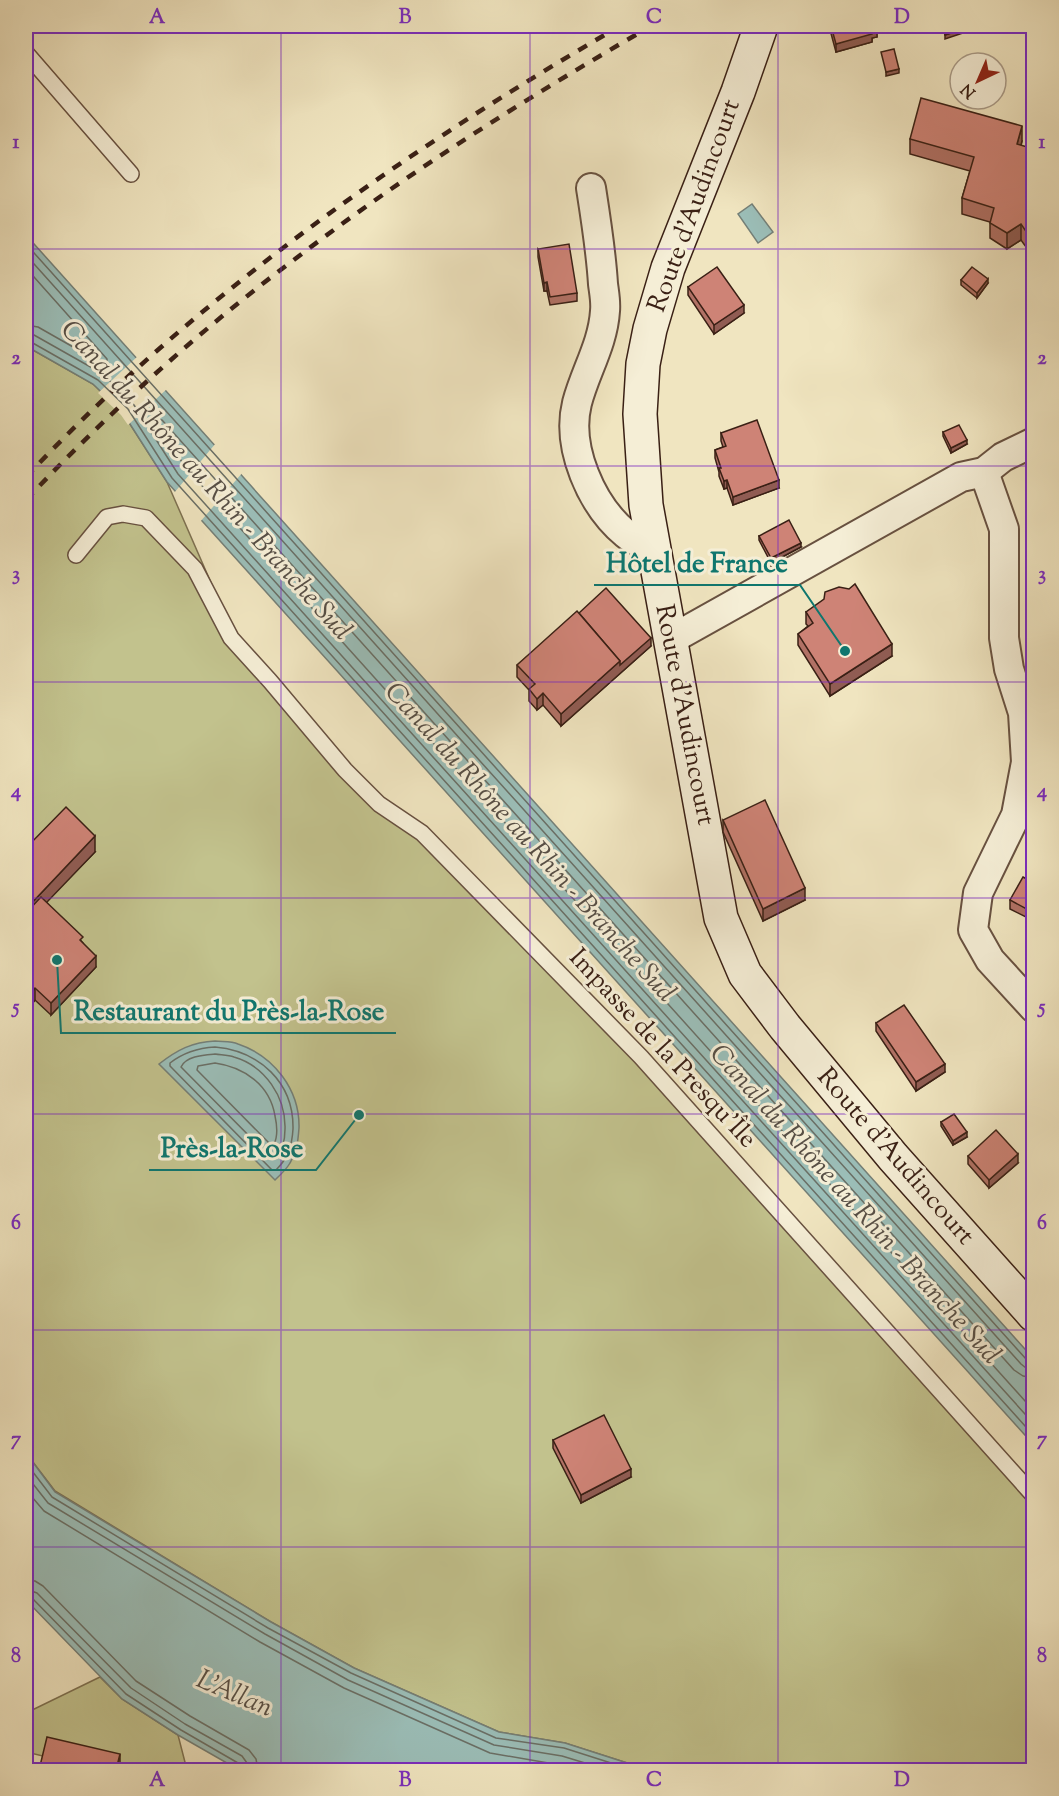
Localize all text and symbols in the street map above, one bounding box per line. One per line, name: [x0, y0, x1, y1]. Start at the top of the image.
text: A: [149, 4, 166, 33]
text: B: [399, 4, 412, 33]
text: C: [646, 4, 662, 33]
text: D: [894, 4, 910, 33]
north arrow: [948, 51, 1008, 111]
text: N: [957, 77, 982, 103]
street label: Route d'Audincourt: [639, 94, 751, 318]
text: 1: [13, 129, 20, 158]
text: 1: [1039, 129, 1046, 158]
water label: Canal du Rhône au Rhin - Branche Sud: [50, 312, 360, 650]
text: 2: [11, 345, 21, 374]
text: 2: [1037, 345, 1047, 374]
callout: Hôtel de France: [594, 540, 800, 585]
text: Hôtel de France: [606, 546, 788, 585]
text: 3: [12, 561, 20, 590]
text: 3: [1038, 561, 1046, 590]
street label: Route d'Audincourt: [644, 602, 724, 829]
water label: Canal du Rhône au Rhin - Branche Sud: [374, 674, 684, 1012]
text: 4: [10, 778, 21, 807]
text: 4: [1036, 778, 1047, 807]
street label: Impasse de la Presqu'Île: [559, 941, 765, 1157]
callout: Restaurant du Près-la-Rose: [61, 988, 396, 1033]
text: 5: [11, 994, 20, 1023]
text: Restaurant du Près-la-Rose: [74, 994, 384, 1033]
text: 5: [1037, 994, 1046, 1023]
water label: Canal du Rhône au Rhin - Branche Sud: [699, 1036, 1009, 1374]
street label: Route d'Audincourt: [808, 1060, 983, 1254]
callout: Près-la-Rose: [149, 1125, 316, 1170]
text: Près-la-Rose: [161, 1131, 303, 1170]
text: 6: [11, 1210, 21, 1239]
text: 6: [1037, 1210, 1047, 1239]
text: 7: [11, 1426, 22, 1455]
text: 7: [1037, 1426, 1048, 1455]
text: 8: [11, 1643, 21, 1672]
text: 8: [1037, 1643, 1047, 1672]
water label: L'Allan: [190, 1661, 278, 1729]
text: A: [149, 1767, 166, 1796]
text: B: [399, 1767, 412, 1796]
text: C: [646, 1767, 662, 1796]
text: D: [894, 1767, 910, 1796]

